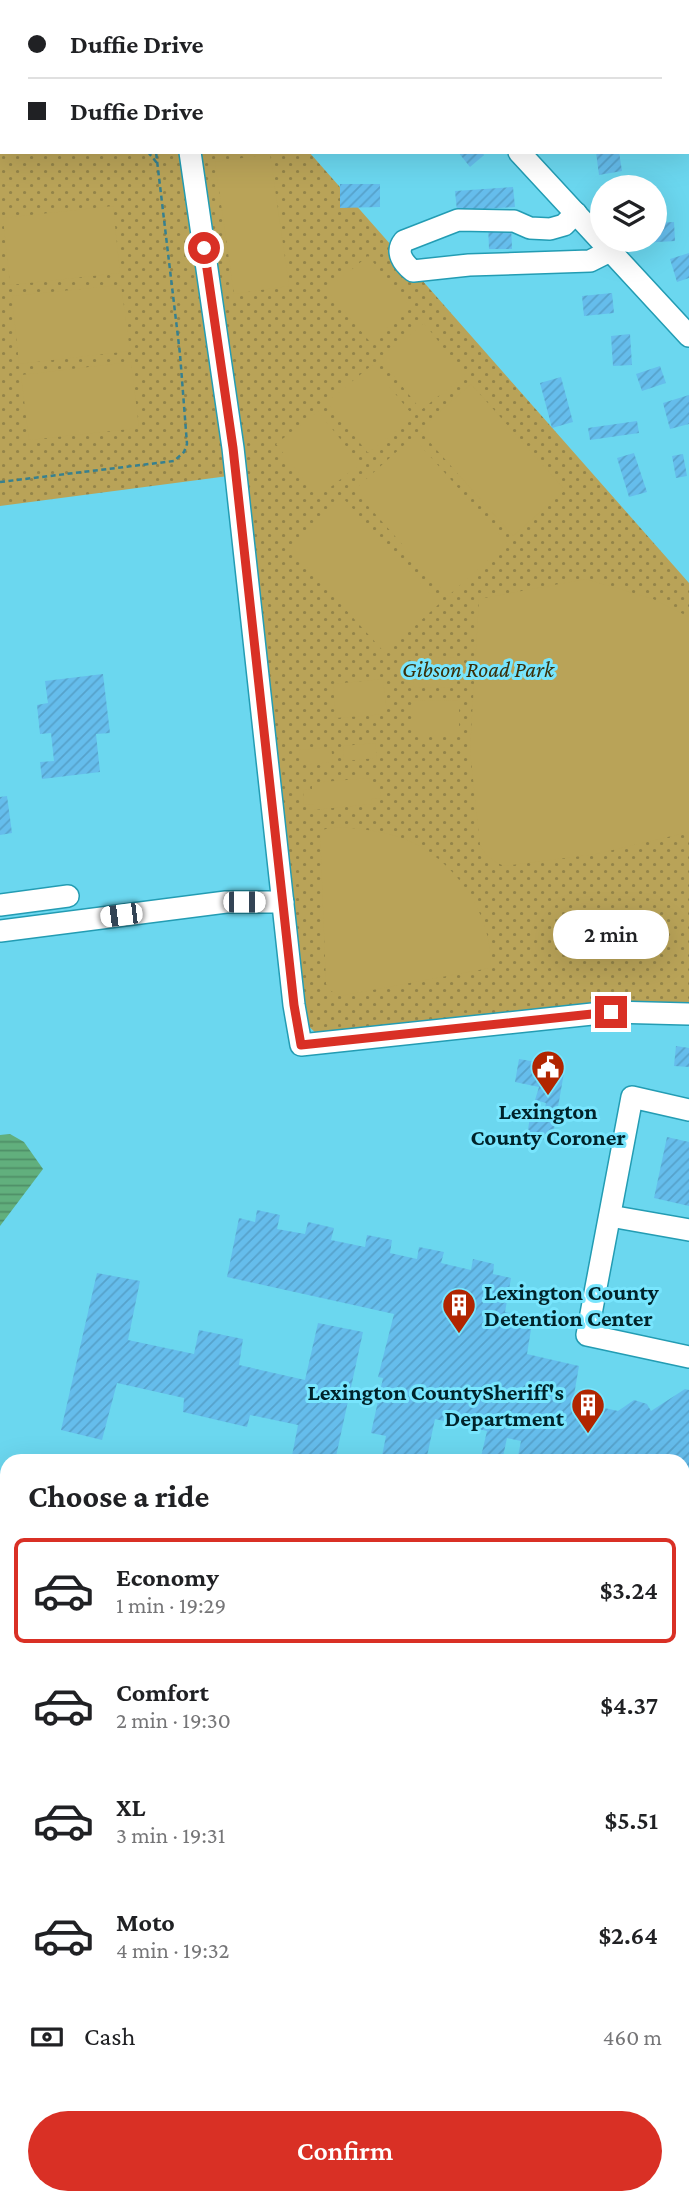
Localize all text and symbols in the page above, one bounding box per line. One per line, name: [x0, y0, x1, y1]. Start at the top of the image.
text: Duffie Drive: [70, 30, 204, 59]
text: Duffie Drive: [70, 97, 204, 126]
map controls: [590, 175, 667, 252]
button: layers: [590, 175, 667, 252]
route start: [188, 232, 220, 264]
park label: Gibson Road Park: [402, 656, 555, 682]
car: [224, 892, 266, 913]
car: [99, 902, 144, 928]
callout: 2 min: [553, 911, 669, 960]
text: 2 min: [584, 921, 638, 947]
route end: [595, 996, 627, 1028]
public building icon: Lexington County Coroner: [529, 1048, 567, 1097]
place label: Lexington County Coroner: [470, 1098, 626, 1150]
place label: Lexington County Detention Center: [484, 1279, 660, 1331]
building icon: Lexington County Detention Center: [440, 1286, 478, 1335]
place label: Lexington CountySheriff's Department: [307, 1379, 565, 1431]
building icon: Lexington CountySheriff's Department: [569, 1386, 607, 1435]
text: Choose a ride: [28, 1478, 209, 1514]
icon: car: [32, 1559, 95, 1622]
text: Economy: [116, 1563, 219, 1592]
text: $3.24: [600, 1576, 658, 1605]
text: 1 min · 19:29: [116, 1592, 226, 1618]
icon: car: [32, 1674, 95, 1737]
text: Comfort: [116, 1678, 209, 1707]
text: $4.37: [600, 1691, 658, 1720]
text: 2 min · 19:30: [116, 1707, 231, 1733]
icon: car: [32, 1789, 95, 1852]
text: XL: [116, 1793, 145, 1822]
text: $5.51: [605, 1806, 658, 1835]
text: 3 min · 19:31: [116, 1822, 225, 1848]
icon: car: [32, 1904, 95, 1967]
text: Moto: [116, 1908, 175, 1937]
text: $2.64: [598, 1921, 658, 1950]
text: 4 min · 19:32: [116, 1937, 229, 1963]
icon: cash: [28, 2018, 66, 2056]
text: Cash: [84, 2022, 135, 2051]
text: 460 m: [603, 2024, 662, 2050]
button: Confirm: [28, 2111, 662, 2191]

